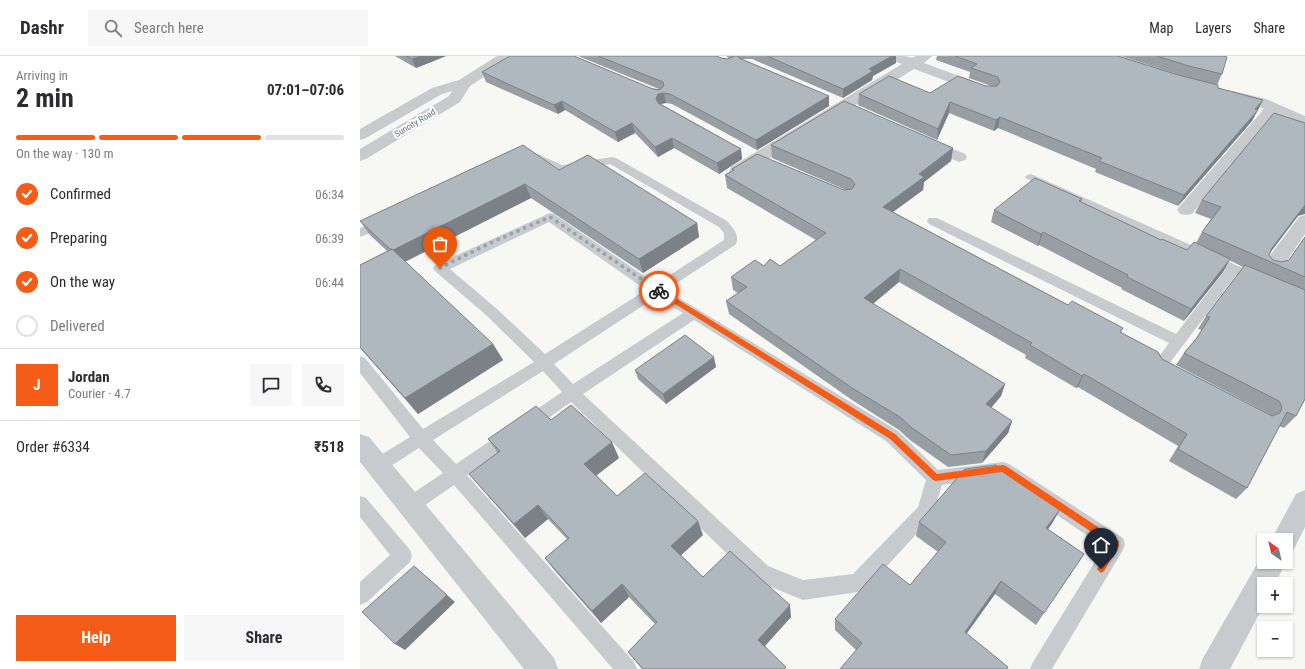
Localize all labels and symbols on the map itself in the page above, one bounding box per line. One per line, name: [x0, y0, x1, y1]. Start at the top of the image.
street label: Suncity Road: [393, 107, 437, 139]
pin: [423, 227, 457, 268]
courier: [639, 271, 679, 311]
pin: [1084, 528, 1118, 569]
north arrow: [1257, 533, 1293, 569]

